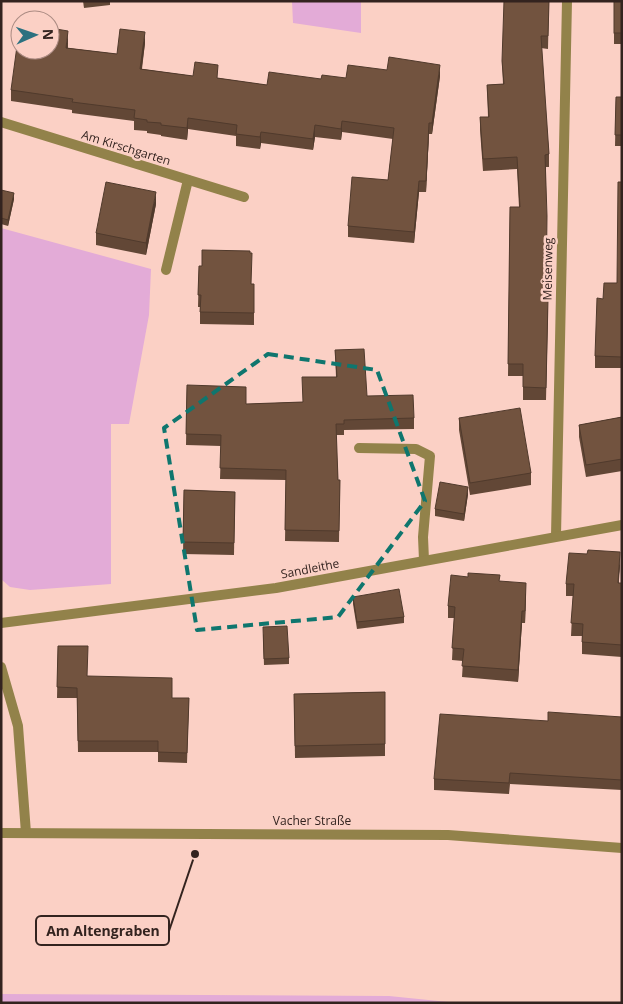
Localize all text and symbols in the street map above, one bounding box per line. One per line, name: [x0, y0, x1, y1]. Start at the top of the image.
north arrow: [10, 10, 60, 60]
text: N: [39, 29, 58, 41]
street label: Am Kirschgarten: [79, 126, 173, 169]
street label: Meisenweg: [538, 237, 557, 301]
street label: Sandleithe: [279, 554, 341, 582]
street label: Vacher Straße: [273, 812, 351, 829]
callout: Am Altengraben: [36, 916, 169, 945]
text: Am Altengraben: [46, 921, 160, 940]

